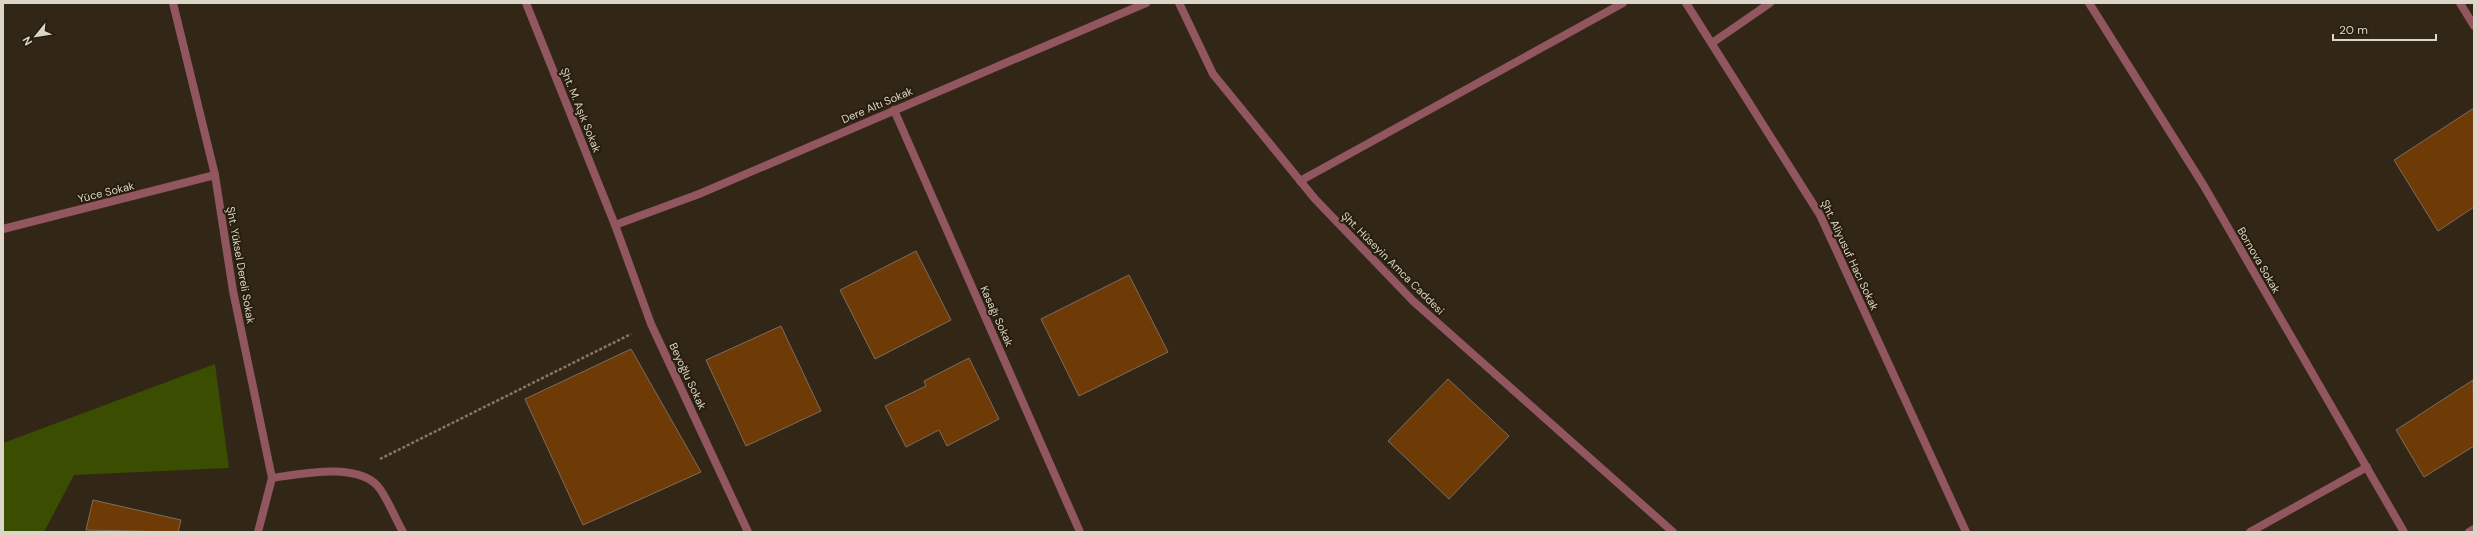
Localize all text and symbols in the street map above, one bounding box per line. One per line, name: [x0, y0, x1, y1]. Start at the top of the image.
north arrow: [16, 16, 56, 56]
scale bar: [2333, 16, 2436, 42]
text: 20 m: [2339, 22, 2368, 38]
text: N: [19, 34, 35, 48]
street label: Şht. M. Aşık Sokak: [558, 66, 605, 155]
street label: Dere Altı Sokak: [839, 83, 915, 126]
street label: Yüce Sokak: [76, 178, 136, 206]
street label: Şht. Aliyusuf Hacı Sokak: [1818, 197, 1882, 313]
street label: Şht. Yüksel Dereli Sokak: [224, 205, 258, 325]
street label: Şht. Hüseyin Amca Caddesi: [1339, 209, 1447, 317]
street label: Bornova Sokak: [2234, 224, 2284, 296]
street label: Kasağı Sokak: [977, 283, 1017, 349]
street label: Beyoğlu Sokak: [666, 340, 710, 412]

